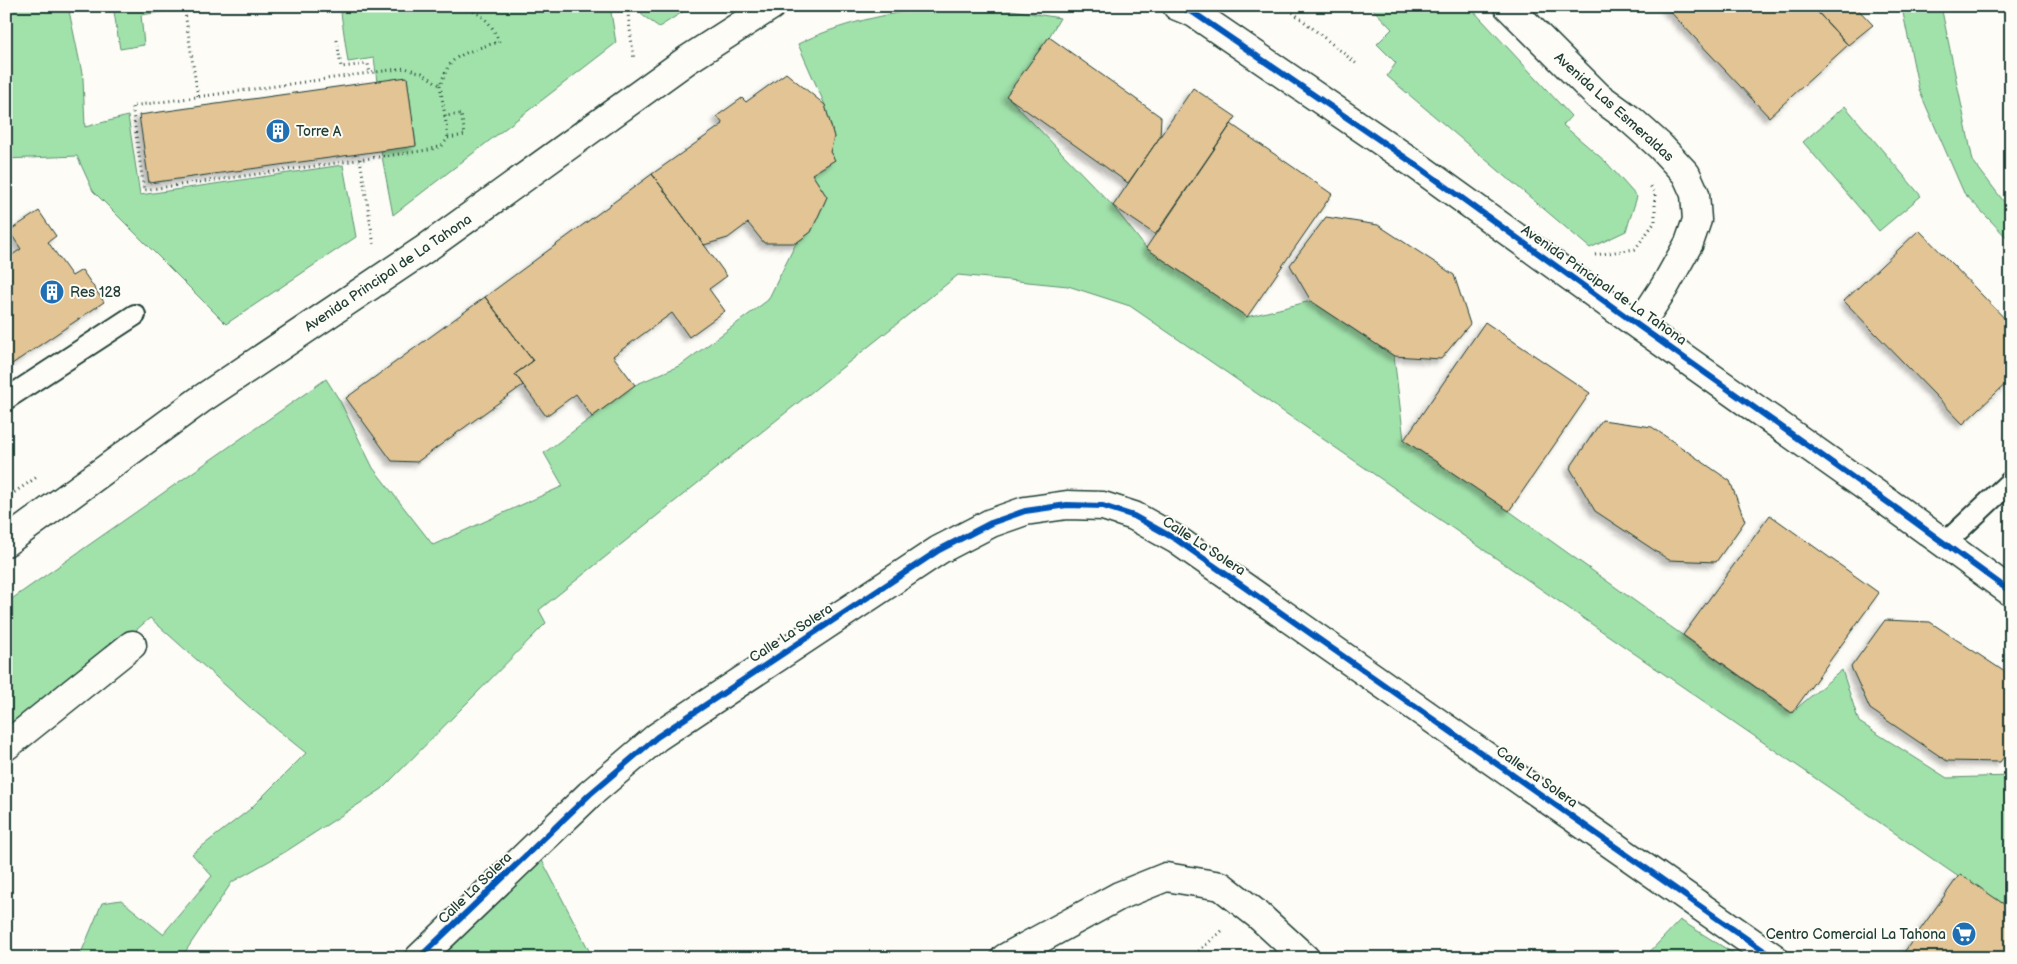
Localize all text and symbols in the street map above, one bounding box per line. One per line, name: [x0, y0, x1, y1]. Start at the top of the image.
street label: Avenida Las Esmeraldas: [1551, 49, 1677, 165]
building icon: Torre A: [265, 118, 291, 144]
place label: Torre A: [296, 123, 342, 140]
street label: Avenida Principal de La Tahona: [301, 211, 475, 335]
street label: Avenida Principal de La Tahona: [1518, 221, 1690, 349]
building icon: Res 128: [39, 279, 65, 305]
place label: Res 128: [70, 284, 121, 301]
street label: Calle La Solera: [1159, 513, 1249, 579]
street label: Calle La Solera: [746, 600, 836, 666]
street label: Calle La Solera: [1493, 743, 1581, 811]
street label: Calle La Solera: [435, 849, 515, 927]
supermarket icon: Centro Comercial La Tahona: [1951, 921, 1977, 947]
place label: Centro Comercial La Tahona: [1766, 926, 1946, 943]

